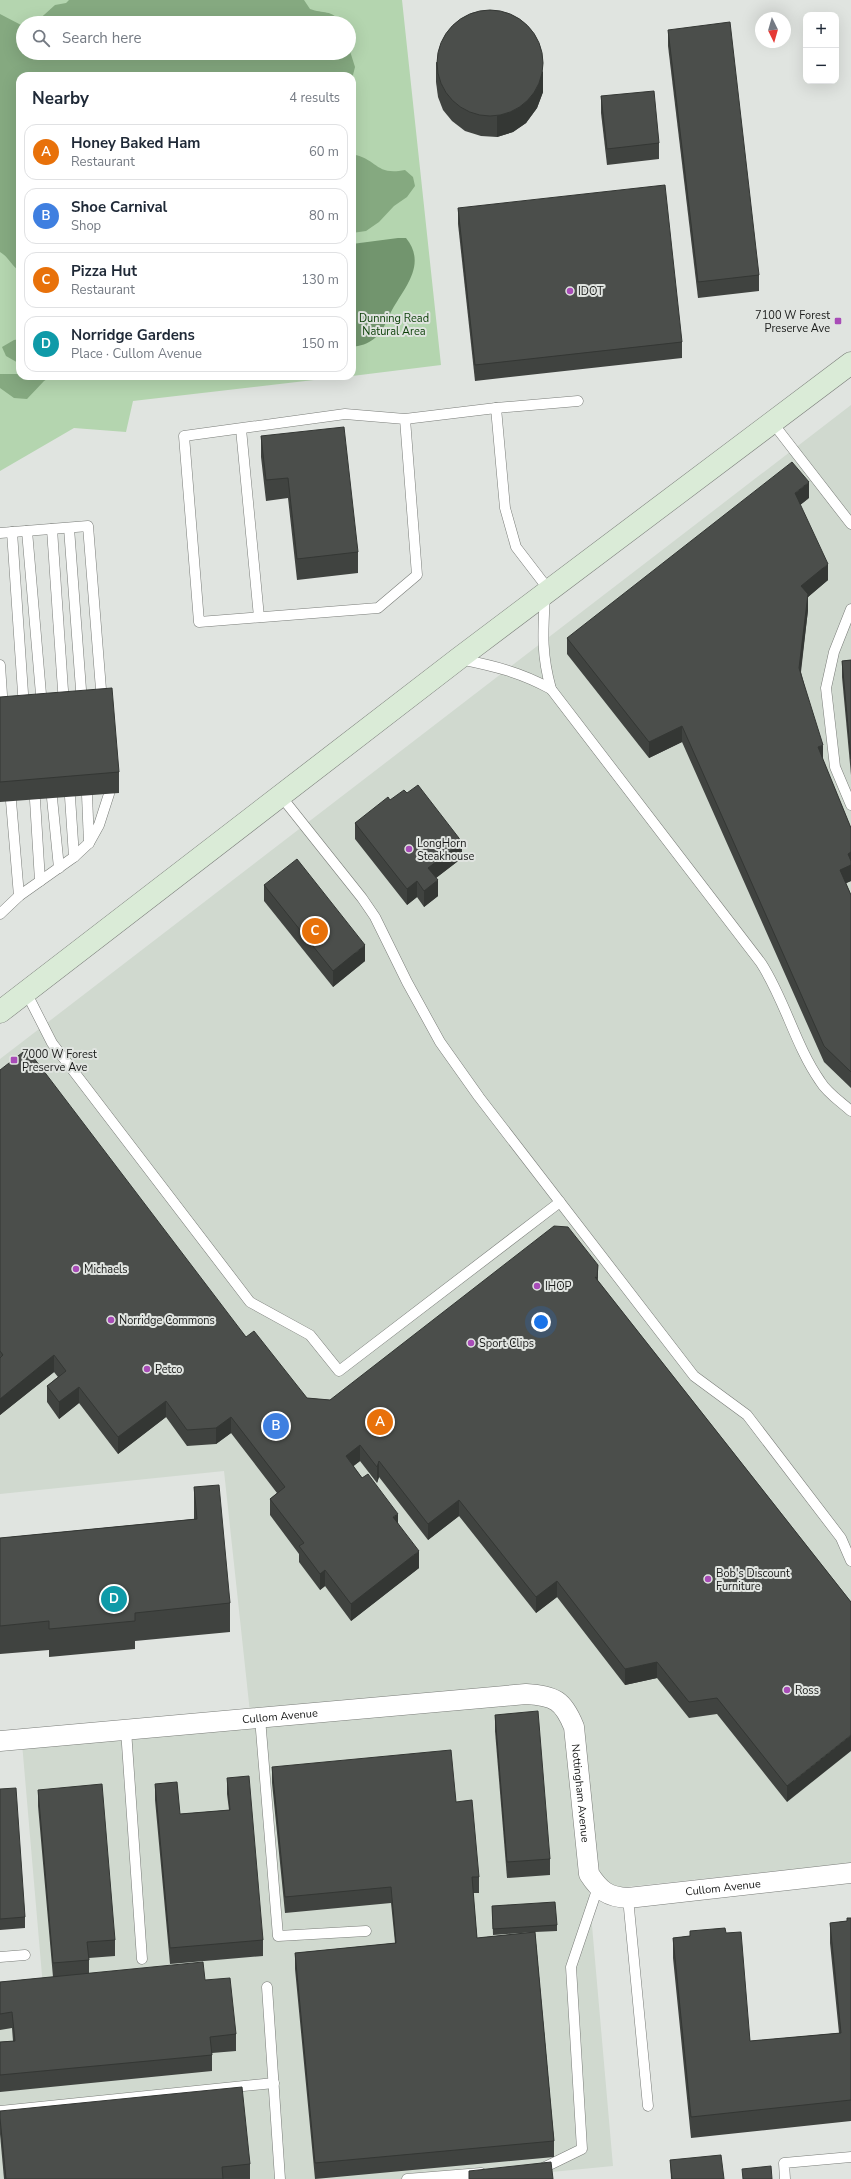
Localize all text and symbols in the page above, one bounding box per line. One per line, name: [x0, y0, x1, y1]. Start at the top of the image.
north arrow: [755, 12, 791, 48]
map controls: [803, 12, 839, 84]
button: +: [803, 12, 839, 48]
search box: [16, 16, 356, 60]
icon: search: [30, 27, 52, 49]
text: Search here: [62, 28, 142, 48]
button: −: [803, 48, 839, 84]
text: Nearby: [32, 87, 89, 110]
text: 4 results: [289, 89, 340, 107]
text: Honey Baked Ham: [71, 133, 201, 153]
text: A: [41, 143, 51, 161]
text: 60 m: [309, 143, 339, 161]
text: Restaurant: [71, 153, 135, 171]
text: Shoe Carnival: [71, 197, 167, 217]
text: B: [42, 207, 50, 225]
text: 80 m: [309, 207, 339, 225]
text: Shop: [71, 217, 101, 235]
text: Pizza Hut: [71, 261, 137, 281]
text: C: [42, 271, 50, 289]
text: 130 m: [301, 271, 339, 289]
text: Restaurant: [71, 281, 135, 299]
place label: IDOT: [578, 284, 604, 299]
marker: IDOT: [565, 286, 575, 296]
place label: 7100 W Forest Preserve Ave: [755, 308, 830, 336]
park label: Dunning Read Natural Area: [359, 311, 429, 339]
marker: 7100 W Forest Preserve Ave: [833, 316, 843, 326]
text: Norridge Gardens: [71, 325, 195, 345]
text: D: [41, 335, 51, 353]
text: 150 m: [301, 335, 339, 353]
text: Place · Cullom Avenue: [71, 345, 202, 363]
place label: LongHorn Steakhouse: [417, 836, 475, 864]
marker: LongHorn Steakhouse: [404, 844, 414, 854]
pin: C: [302, 916, 328, 946]
place label: 7000 W Forest Preserve Ave: [22, 1047, 97, 1075]
marker: 7000 W Forest Preserve Ave: [9, 1055, 19, 1065]
place label: Michaels: [84, 1262, 127, 1277]
marker: Michaels: [71, 1264, 81, 1274]
place label: IHOP: [545, 1279, 572, 1294]
marker: IHOP: [532, 1281, 542, 1291]
your location: [531, 1312, 551, 1332]
place label: Norridge Commons: [119, 1313, 215, 1328]
marker: Norridge Commons: [106, 1315, 116, 1325]
place label: Sport Clips: [479, 1336, 534, 1351]
marker: Sport Clips: [466, 1338, 476, 1348]
place label: Petco: [155, 1362, 182, 1377]
marker: Petco: [142, 1364, 152, 1374]
pin: A: [367, 1407, 393, 1437]
pin: B: [263, 1411, 289, 1441]
place label: Bob's Discount Furniture: [716, 1566, 790, 1594]
marker: Bob's Discount Furniture: [703, 1574, 713, 1584]
pin: D: [101, 1584, 127, 1614]
place label: Ross: [795, 1683, 819, 1698]
marker: Ross: [782, 1685, 792, 1695]
street label: Cullom Avenue: [242, 1706, 318, 1727]
street label: Nottingham Avenue: [568, 1743, 593, 1843]
street label: Cullom Avenue: [684, 1876, 762, 1900]

